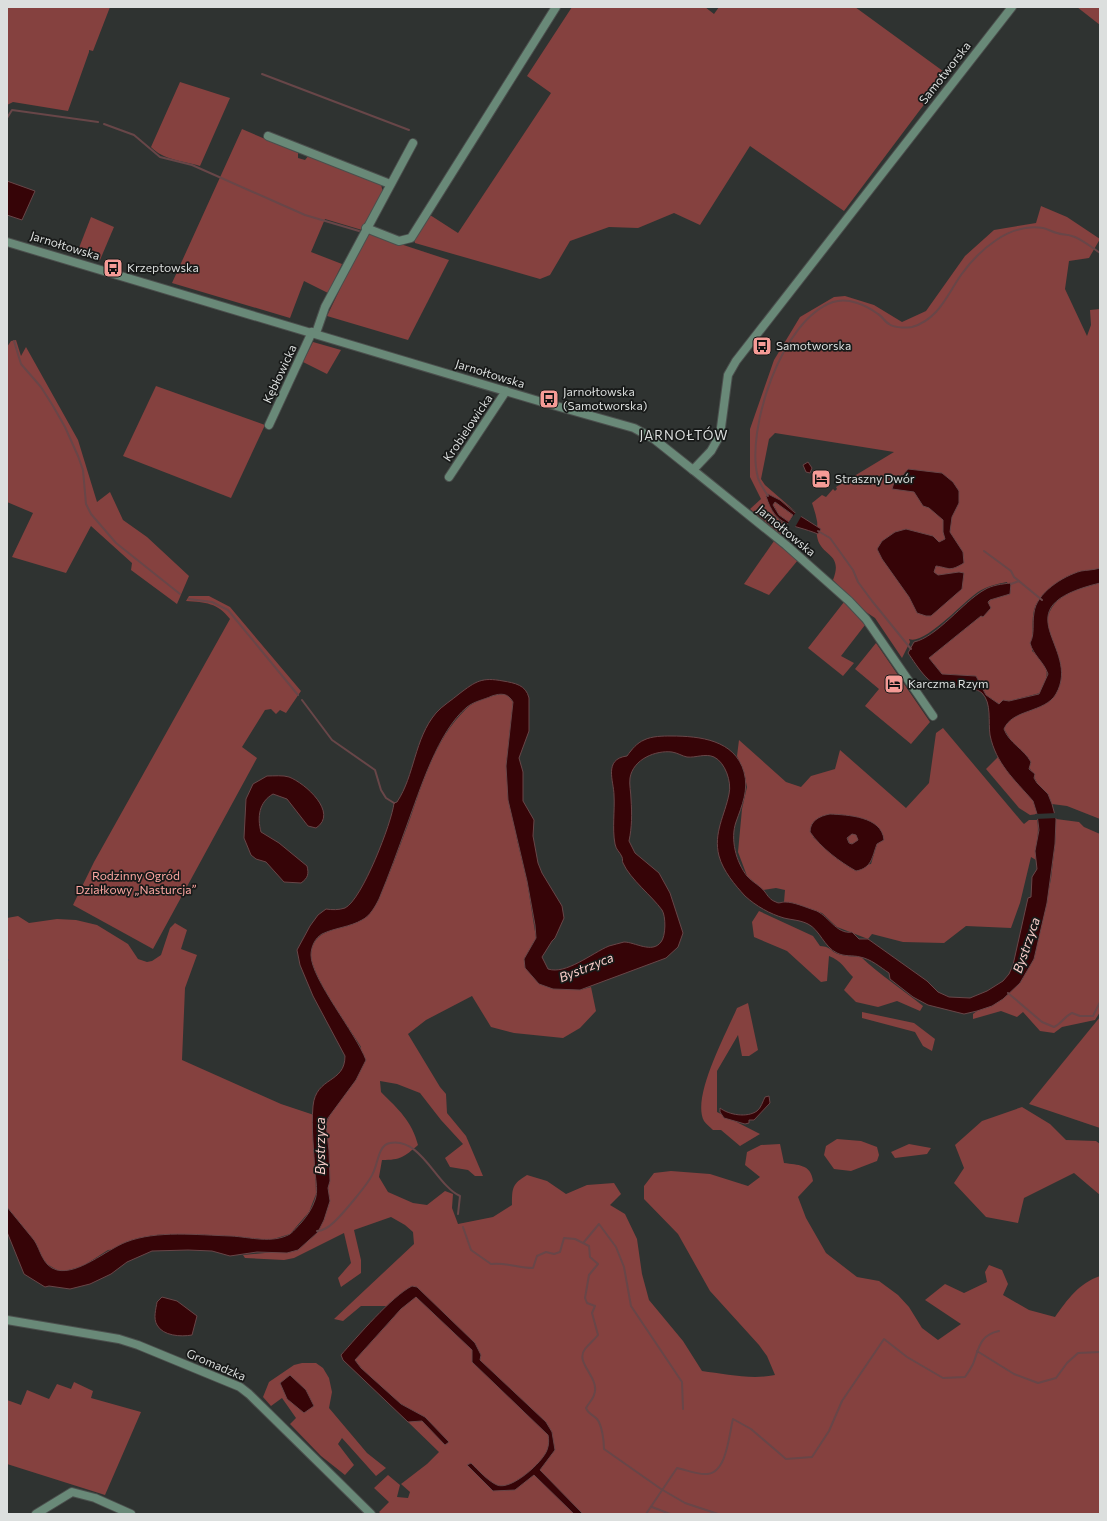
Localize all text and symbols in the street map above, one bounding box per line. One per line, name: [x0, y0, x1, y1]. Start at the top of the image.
street label: Samotworska: [916, 38, 973, 106]
street label: Jarnołtowska: [29, 228, 102, 263]
bus stop icon: Krzeptowska: [102, 257, 124, 279]
place label: Krzeptowska: [127, 260, 199, 274]
bus stop icon: Samotworska: [751, 335, 773, 357]
place label: Samotworska: [776, 338, 851, 352]
street label: Kębłowicka: [259, 342, 299, 405]
street label: Jarnołtowska: [454, 356, 527, 391]
place label: Jarnołtowska (Samotworska): [563, 384, 647, 412]
bus stop icon: Jarnołtowska (Samotworska): [538, 388, 560, 410]
street label: Krobielowicka: [440, 391, 495, 464]
district label: JARNOŁTÓW: [640, 426, 728, 443]
hotel icon: Straszny Dwór: [810, 468, 832, 490]
place label: Straszny Dwór: [835, 471, 915, 485]
street label: Jarnołtowska: [754, 502, 819, 559]
hotel icon: Karczma Rzym: [883, 673, 905, 695]
place label: Karczma Rzym: [908, 676, 989, 690]
park label: Rodzinny Ogród Działkowy „Nasturcja”: [75, 868, 197, 896]
water label: Bystrzyca: [1009, 915, 1043, 975]
water label: Bystrzyca: [556, 949, 616, 985]
water label: Bystrzyca: [312, 1117, 328, 1175]
street label: Gromadzka: [185, 1345, 248, 1383]

